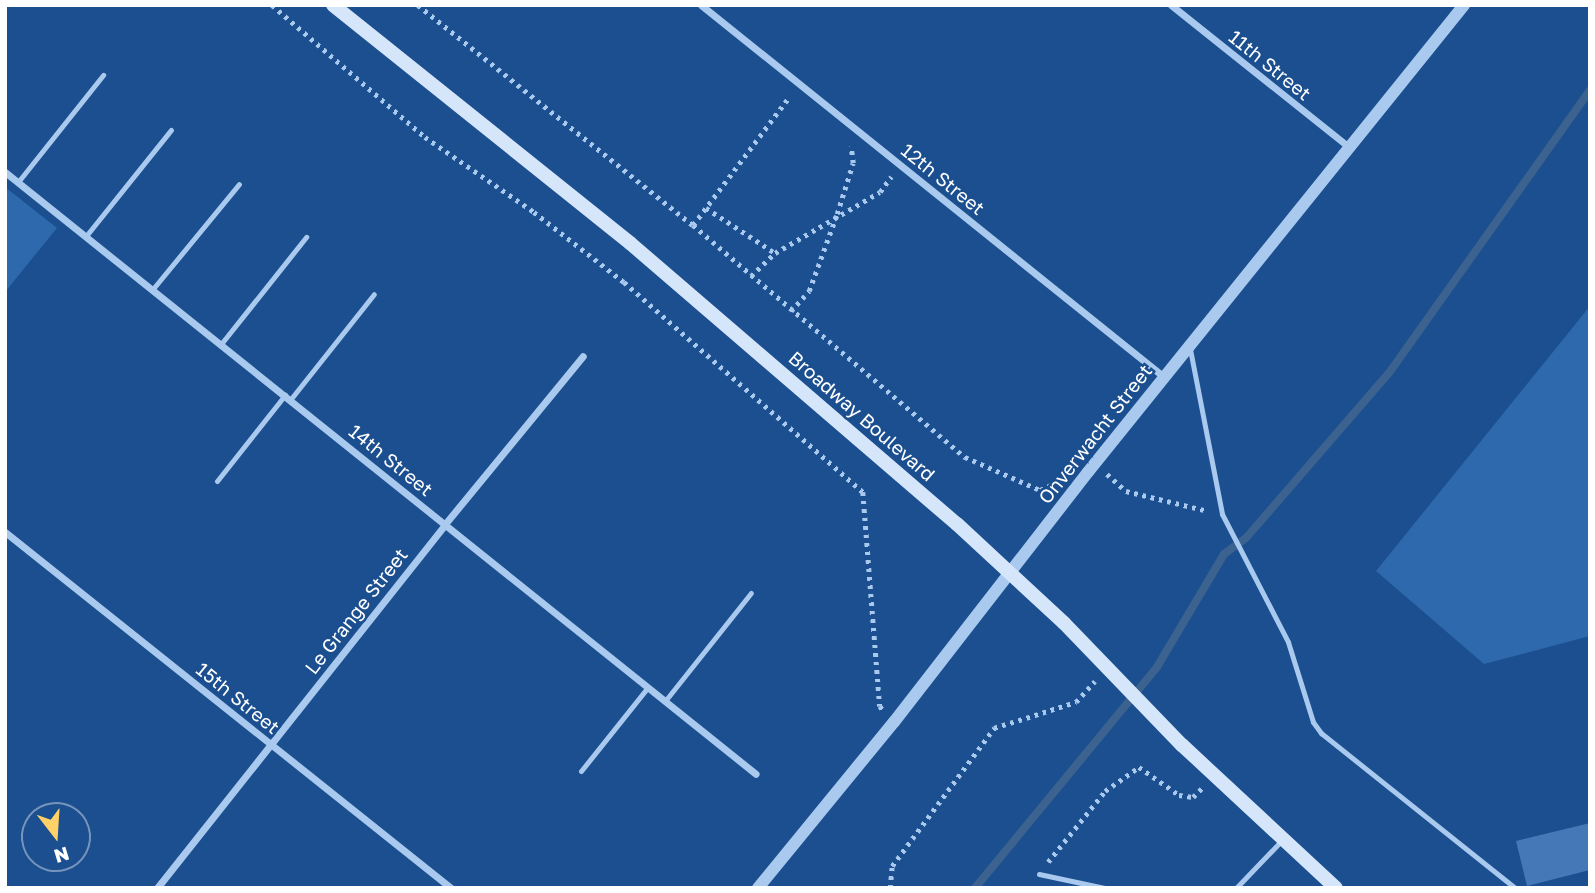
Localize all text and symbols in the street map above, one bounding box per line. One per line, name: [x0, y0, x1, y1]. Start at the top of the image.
street label: 11th Street: [1224, 25, 1316, 105]
street label: 12th Street: [897, 139, 989, 219]
street label: Broadway Boulevard: [784, 346, 940, 486]
street label: Onverwacht Street: [1033, 360, 1157, 508]
street label: 14th Street: [345, 419, 437, 501]
street label: Le Grange Street: [300, 544, 412, 678]
street label: 15th Street: [192, 658, 284, 738]
north arrow: [21, 802, 91, 872]
text: N: [51, 843, 72, 869]

